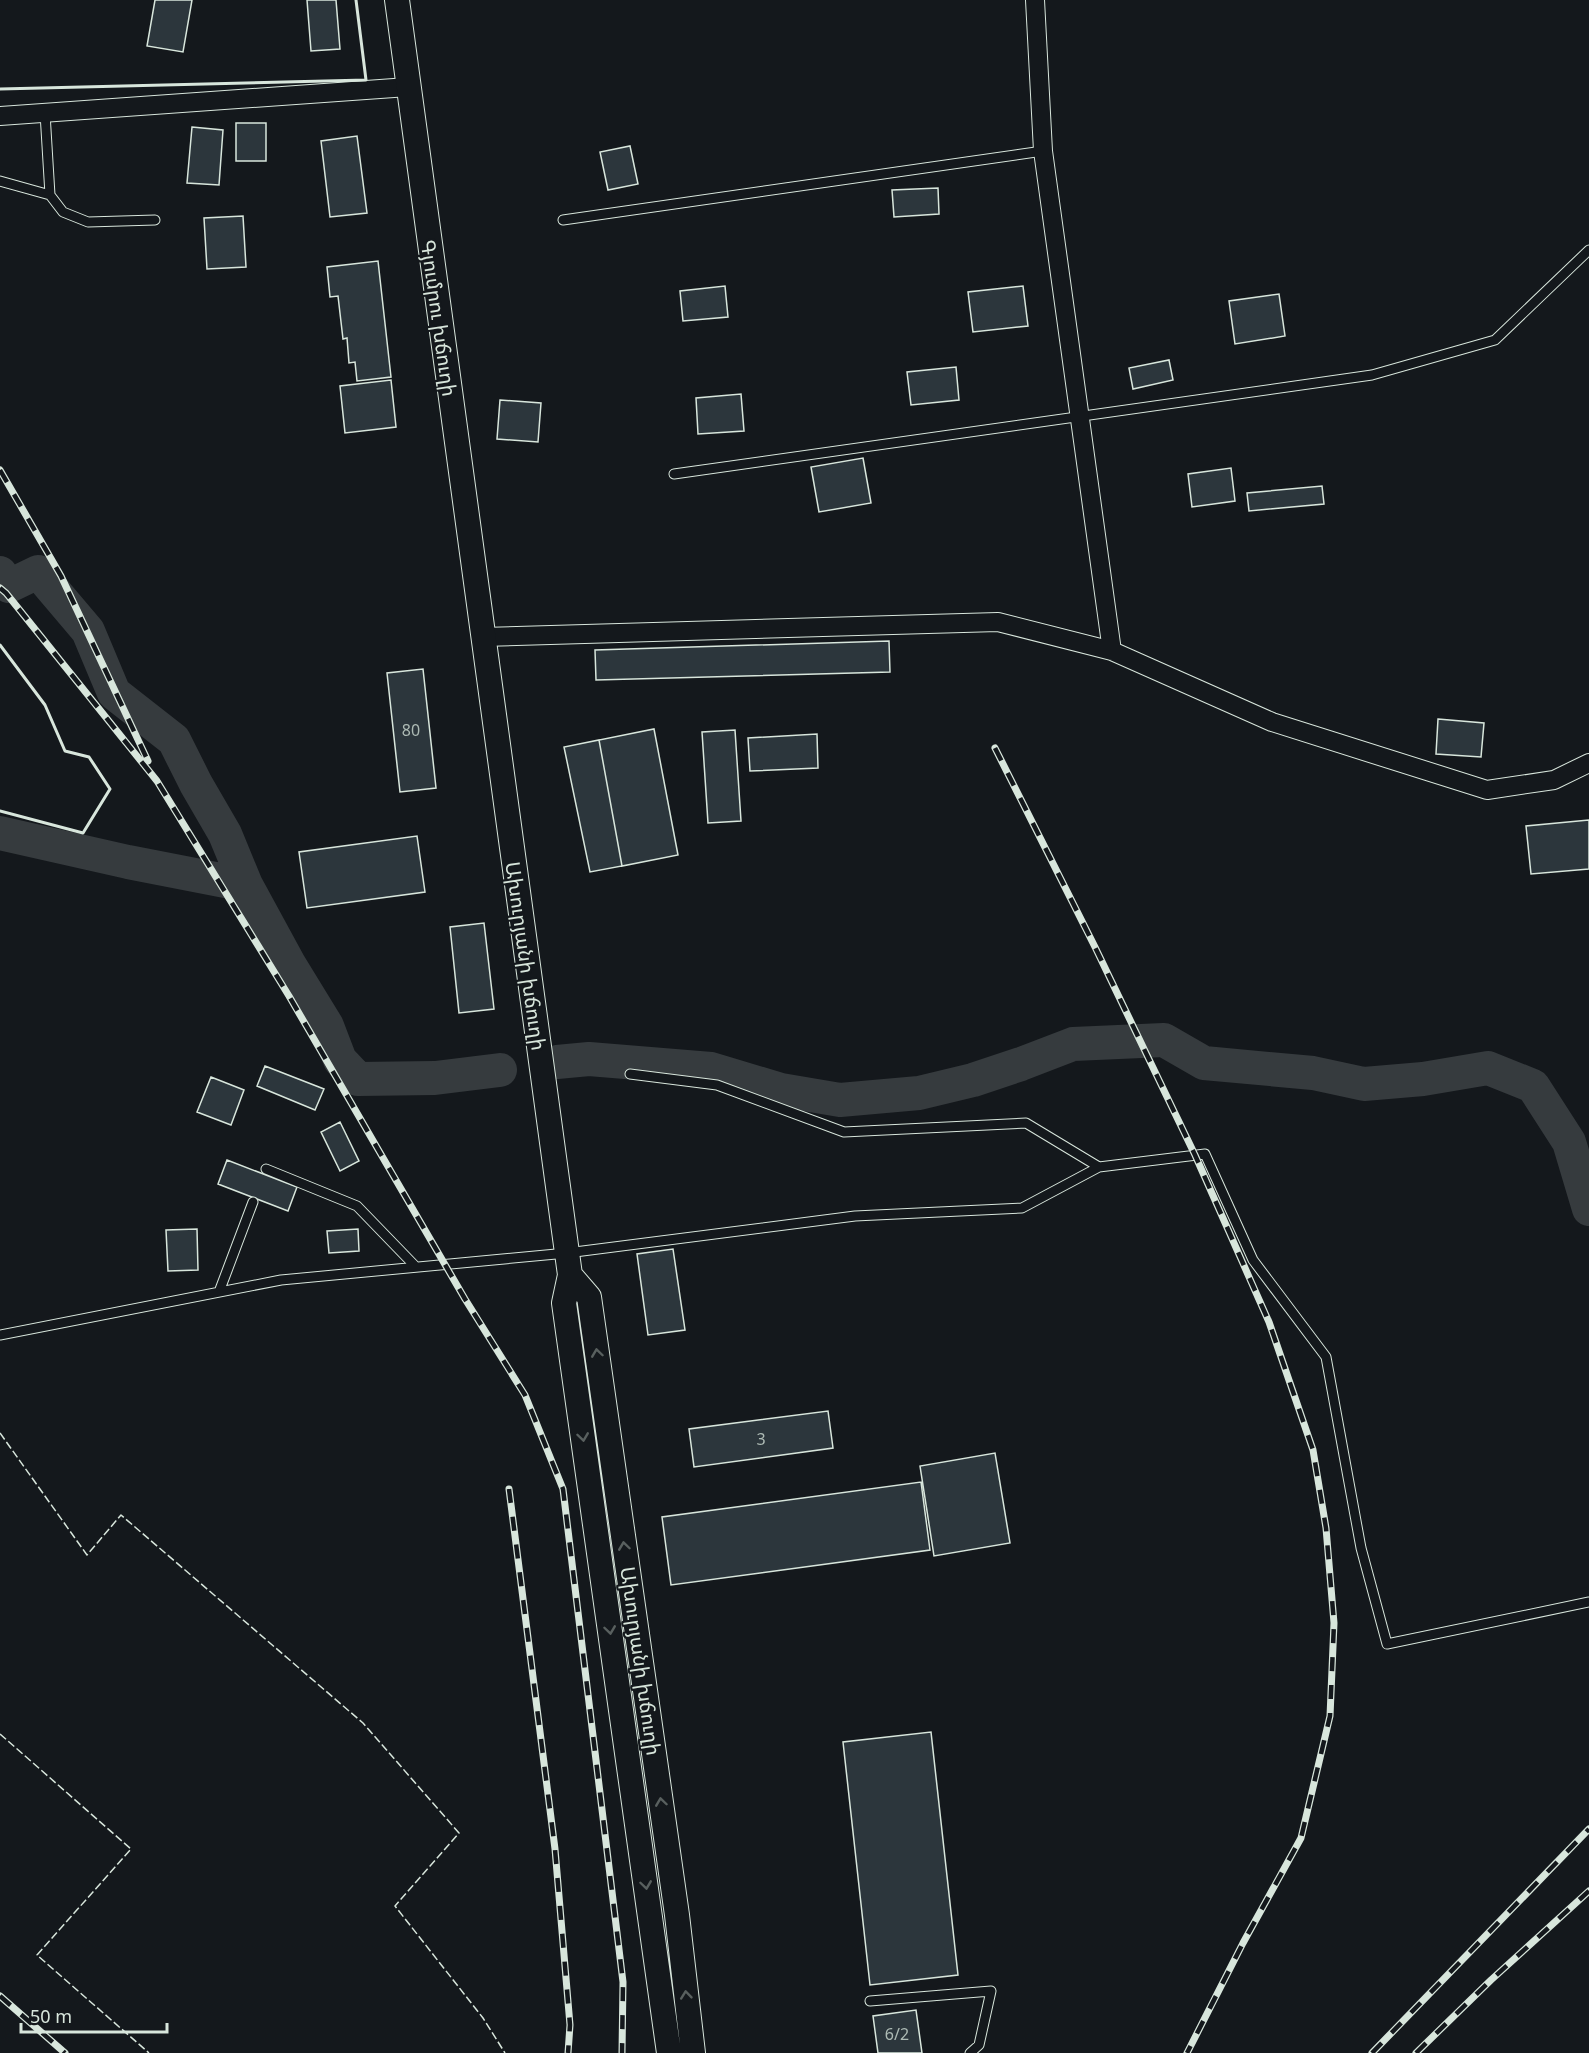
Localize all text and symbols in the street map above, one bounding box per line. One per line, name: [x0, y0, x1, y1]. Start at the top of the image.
street label: Գյումրու խճուղի: [415, 238, 463, 398]
house number: 80: [402, 719, 420, 741]
street label: Ախուրյանի խճուղի: [499, 860, 553, 1052]
one-way arrow: [591, 1349, 603, 1358]
house number: 3: [756, 1428, 766, 1450]
one-way arrow: [576, 1432, 588, 1441]
one-way arrow: [619, 1542, 631, 1551]
street label: Ախուրյանի խճուղի: [614, 1565, 668, 1757]
one-way arrow: [603, 1625, 616, 1634]
one-way arrow: [656, 1797, 668, 1806]
one-way arrow: [640, 1880, 652, 1890]
one-way arrow: [681, 1990, 693, 1999]
scale bar: [21, 1996, 166, 2034]
text: 50 m: [30, 2004, 72, 2028]
house number: 6/2: [885, 2023, 909, 2045]

